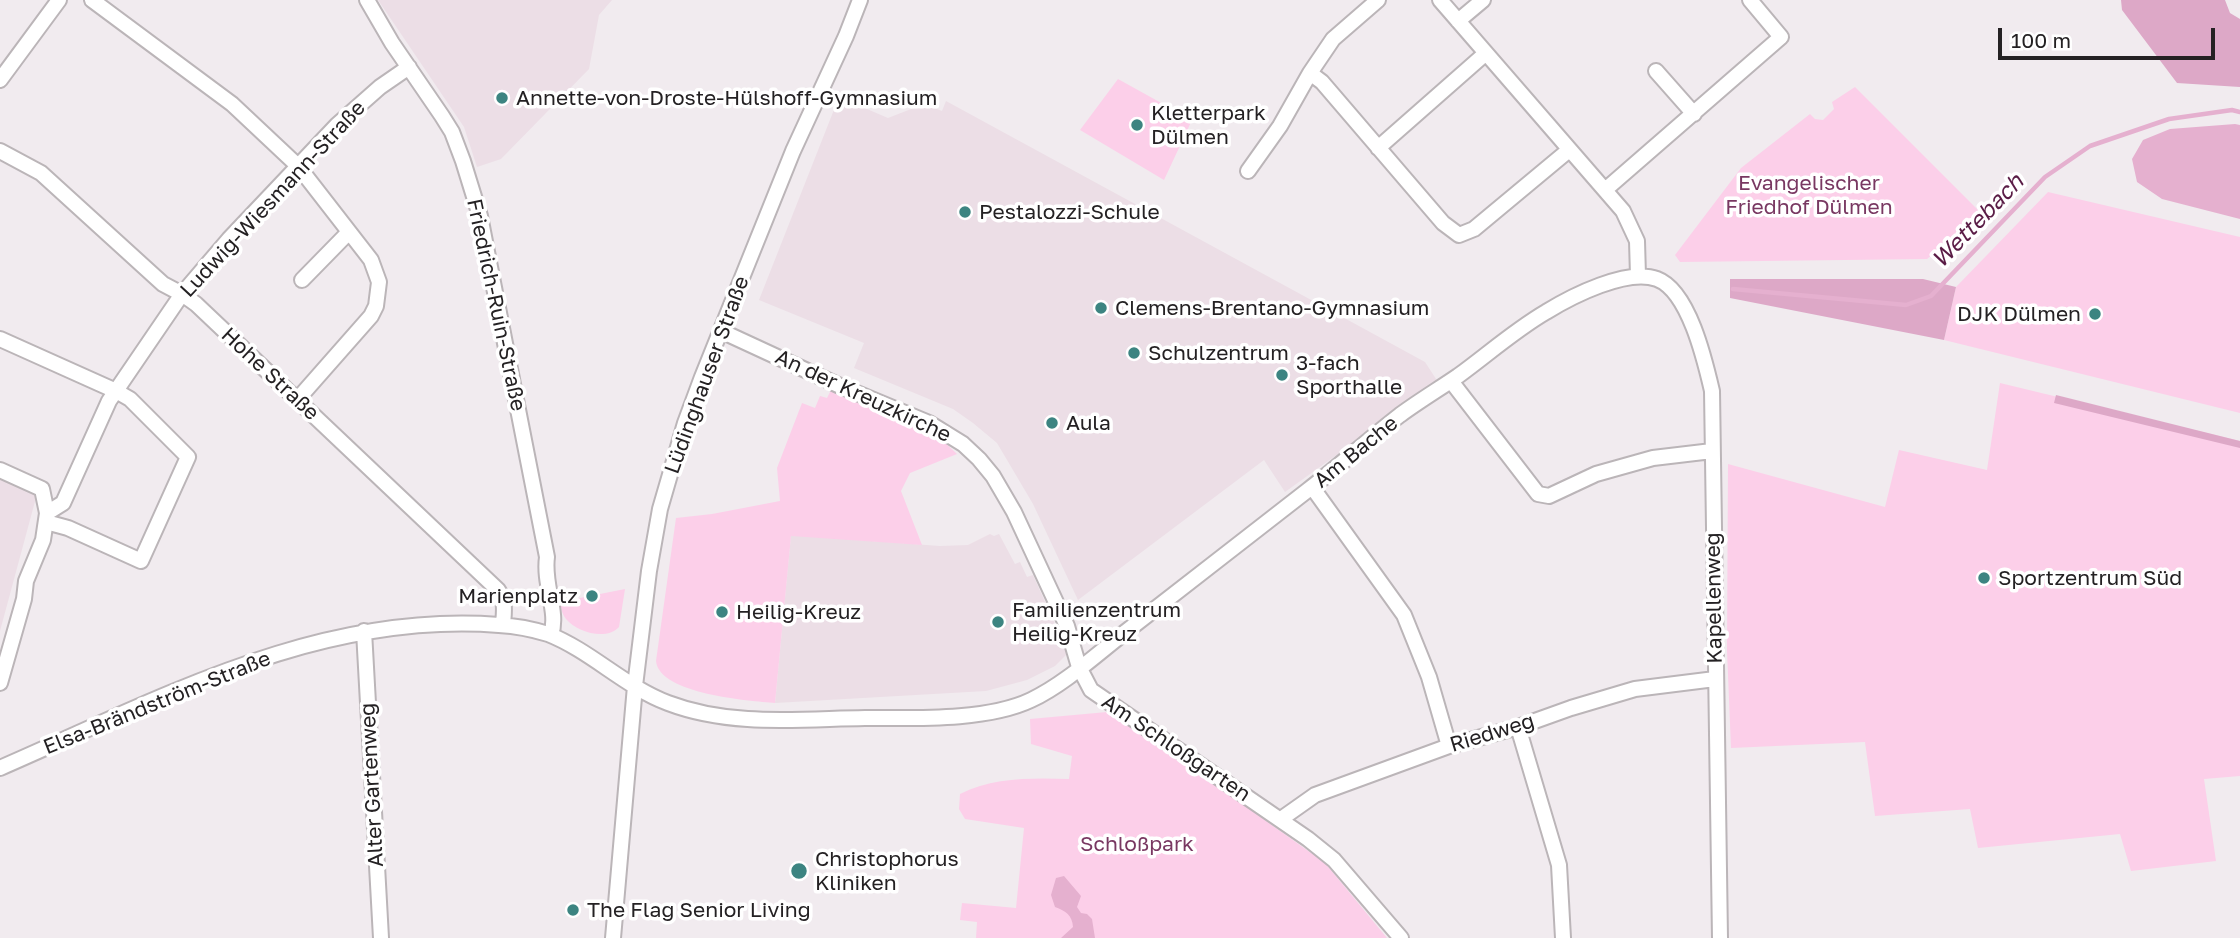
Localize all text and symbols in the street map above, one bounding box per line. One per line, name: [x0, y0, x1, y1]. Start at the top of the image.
scale bar: [2002, 14, 2219, 58]
text: 100 m: [2011, 27, 2071, 53]
place label: Annette-von-Droste-Hülshoff-Gymnasium: [516, 85, 937, 111]
marker: Annette-von-Droste-Hülshoff-Gymnasium: [494, 90, 510, 106]
street label: Ludwig-Wiesmann-Straße: [175, 95, 371, 303]
place label: Kletterpark Dülmen: [1151, 100, 1266, 150]
marker: Kletterpark Dülmen: [1129, 117, 1145, 133]
water label: Wettebach: [1926, 168, 2030, 274]
park label: Evangelischer Friedhof Dülmen: [1725, 170, 1893, 220]
street label: Friedrich-Ruin-Straße: [461, 197, 531, 413]
place label: Pestalozzi-Schule: [979, 199, 1160, 225]
marker: Pestalozzi-Schule: [957, 204, 973, 220]
street label: Lüdinghauser Straße: [660, 273, 754, 477]
place label: Clemens-Brentano-Gymnasium: [1115, 295, 1429, 321]
marker: Clemens-Brentano-Gymnasium: [1093, 300, 1109, 316]
place label: DJK Dülmen: [1957, 301, 2081, 327]
marker: DJK Dülmen: [2087, 306, 2103, 322]
street label: Hohe Straße: [216, 322, 324, 426]
place label: Schulzentrum: [1148, 340, 1289, 366]
street label: An der Kreuzkirche: [771, 344, 955, 448]
marker: Schulzentrum: [1126, 345, 1142, 361]
place label: 3-fach Sporthalle: [1296, 350, 1402, 400]
marker: 3-fach Sporthalle: [1274, 367, 1290, 383]
place label: Aula: [1066, 410, 1111, 436]
street label: Am Bache: [1309, 411, 1403, 493]
marker: Aula: [1044, 415, 1060, 431]
street label: Kapellenweg: [1700, 532, 1728, 664]
place label: Sportzentrum Süd: [1998, 565, 2182, 591]
marker: Sportzentrum Süd: [1976, 570, 1992, 586]
place label: Marienplatz: [458, 583, 578, 609]
marker: Marienplatz: [584, 588, 600, 604]
place label: Familienzentrum Heilig-Kreuz: [1012, 597, 1181, 647]
place label: Heilig-Kreuz: [736, 599, 861, 625]
marker: Heilig-Kreuz: [714, 604, 730, 620]
marker: Familienzentrum Heilig-Kreuz: [990, 614, 1006, 630]
street label: Elsa-Brändström-Straße: [40, 646, 274, 760]
street label: Am Schloßgarten: [1097, 689, 1255, 807]
street label: Alter Gartenweg: [355, 702, 389, 868]
street label: Riedweg: [1447, 708, 1537, 758]
park label: Schloßpark: [1080, 831, 1194, 857]
place label: Christophorus Kliniken: [815, 846, 959, 896]
marker: Christophorus Kliniken: [789, 861, 809, 881]
place label: The Flag Senior Living: [587, 897, 811, 923]
marker: The Flag Senior Living: [565, 902, 581, 918]

